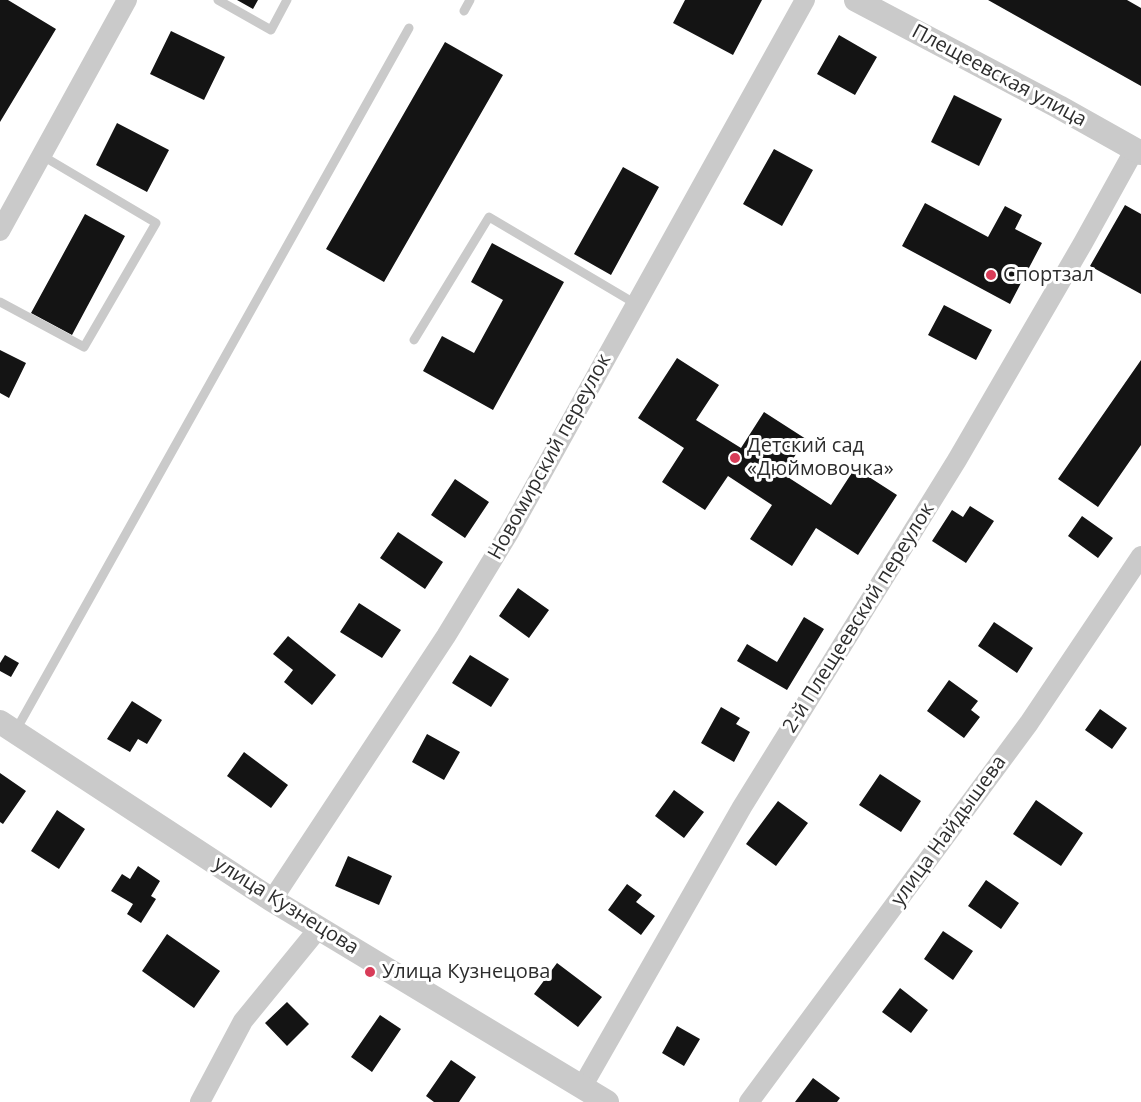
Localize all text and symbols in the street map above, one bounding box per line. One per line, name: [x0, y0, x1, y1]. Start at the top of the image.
street label: Плещеевская улица: [908, 20, 1090, 132]
place label: Спортзал: [1003, 263, 1094, 287]
marker: Спортзал: [984, 268, 998, 282]
street label: Новомирский переулок: [483, 350, 617, 564]
place label: Детский сад «Дюймовочка»: [747, 434, 894, 481]
marker: Детский сад «Дюймовочка»: [728, 451, 742, 465]
street label: 2-й Плещеевский переулок: [778, 499, 940, 737]
street label: улица Найдышева: [886, 751, 1012, 911]
street label: улица Кузнецова: [209, 852, 363, 960]
place label: Улица Кузнецова: [382, 960, 550, 984]
marker: Улица Кузнецова: [363, 965, 377, 979]

